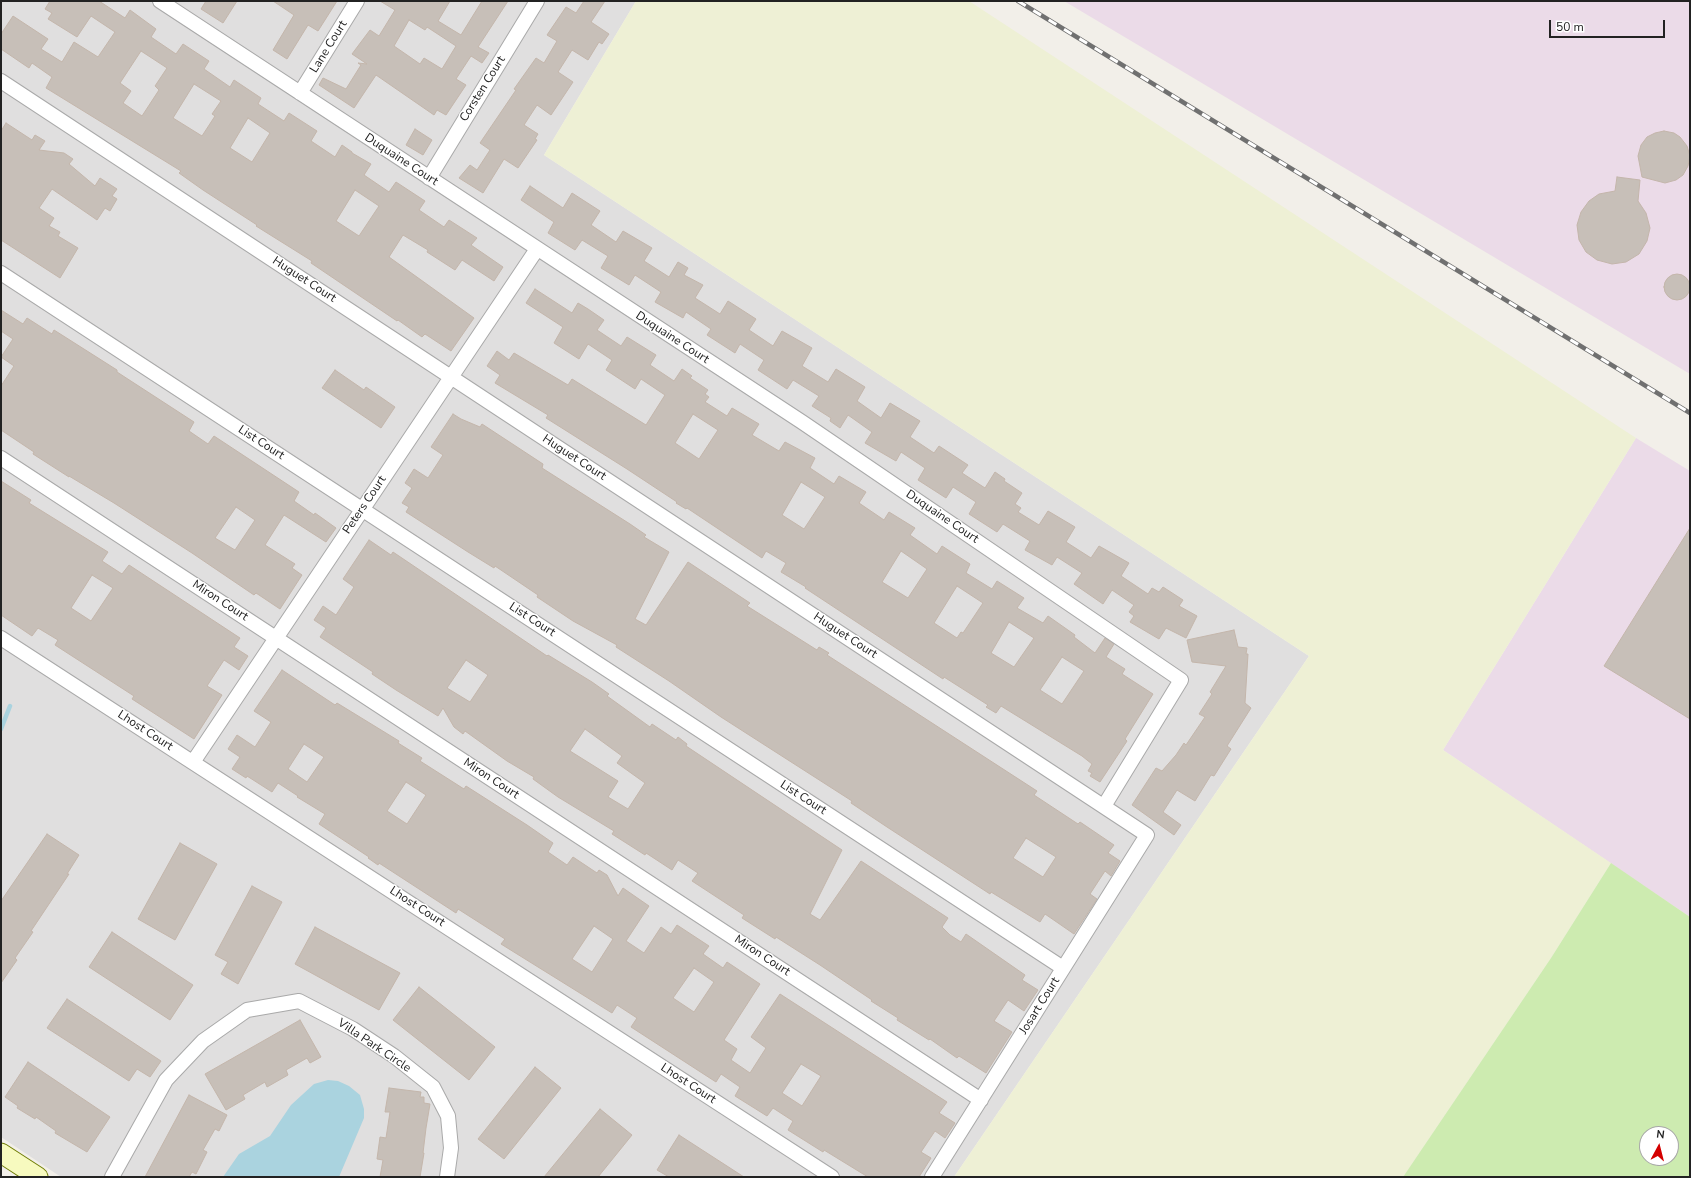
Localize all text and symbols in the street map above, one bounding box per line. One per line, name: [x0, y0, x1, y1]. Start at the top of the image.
scale bar: [1551, 12, 1667, 38]
street label: Lane Court: [307, 18, 351, 76]
text: 50 m: [1556, 19, 1584, 35]
street label: Corsten Court: [457, 54, 509, 124]
street label: Duquaine Court: [362, 131, 440, 189]
street label: Huguet Court: [269, 254, 339, 306]
street label: Duquaine Court: [633, 309, 711, 367]
street label: List Court: [235, 423, 287, 463]
street label: Huguet Court: [539, 432, 609, 484]
street label: Peters Court: [340, 473, 390, 537]
street label: Duquaine Court: [903, 487, 981, 547]
street label: Miron Court: [189, 578, 251, 624]
street label: List Court: [506, 600, 558, 640]
street label: Huguet Court: [810, 610, 880, 662]
street label: Lhost Court: [115, 708, 175, 754]
street label: Miron Court: [460, 756, 522, 802]
street label: List Court: [777, 778, 829, 818]
street label: Lhost Court: [387, 884, 447, 930]
street label: Miron Court: [731, 933, 793, 979]
street label: Josart Court: [1017, 975, 1063, 1037]
street label: Villa Park Circle: [335, 1016, 413, 1076]
street label: Lhost Court: [658, 1061, 718, 1107]
north arrow: [1639, 1126, 1679, 1166]
text: N: [1655, 1127, 1665, 1143]

